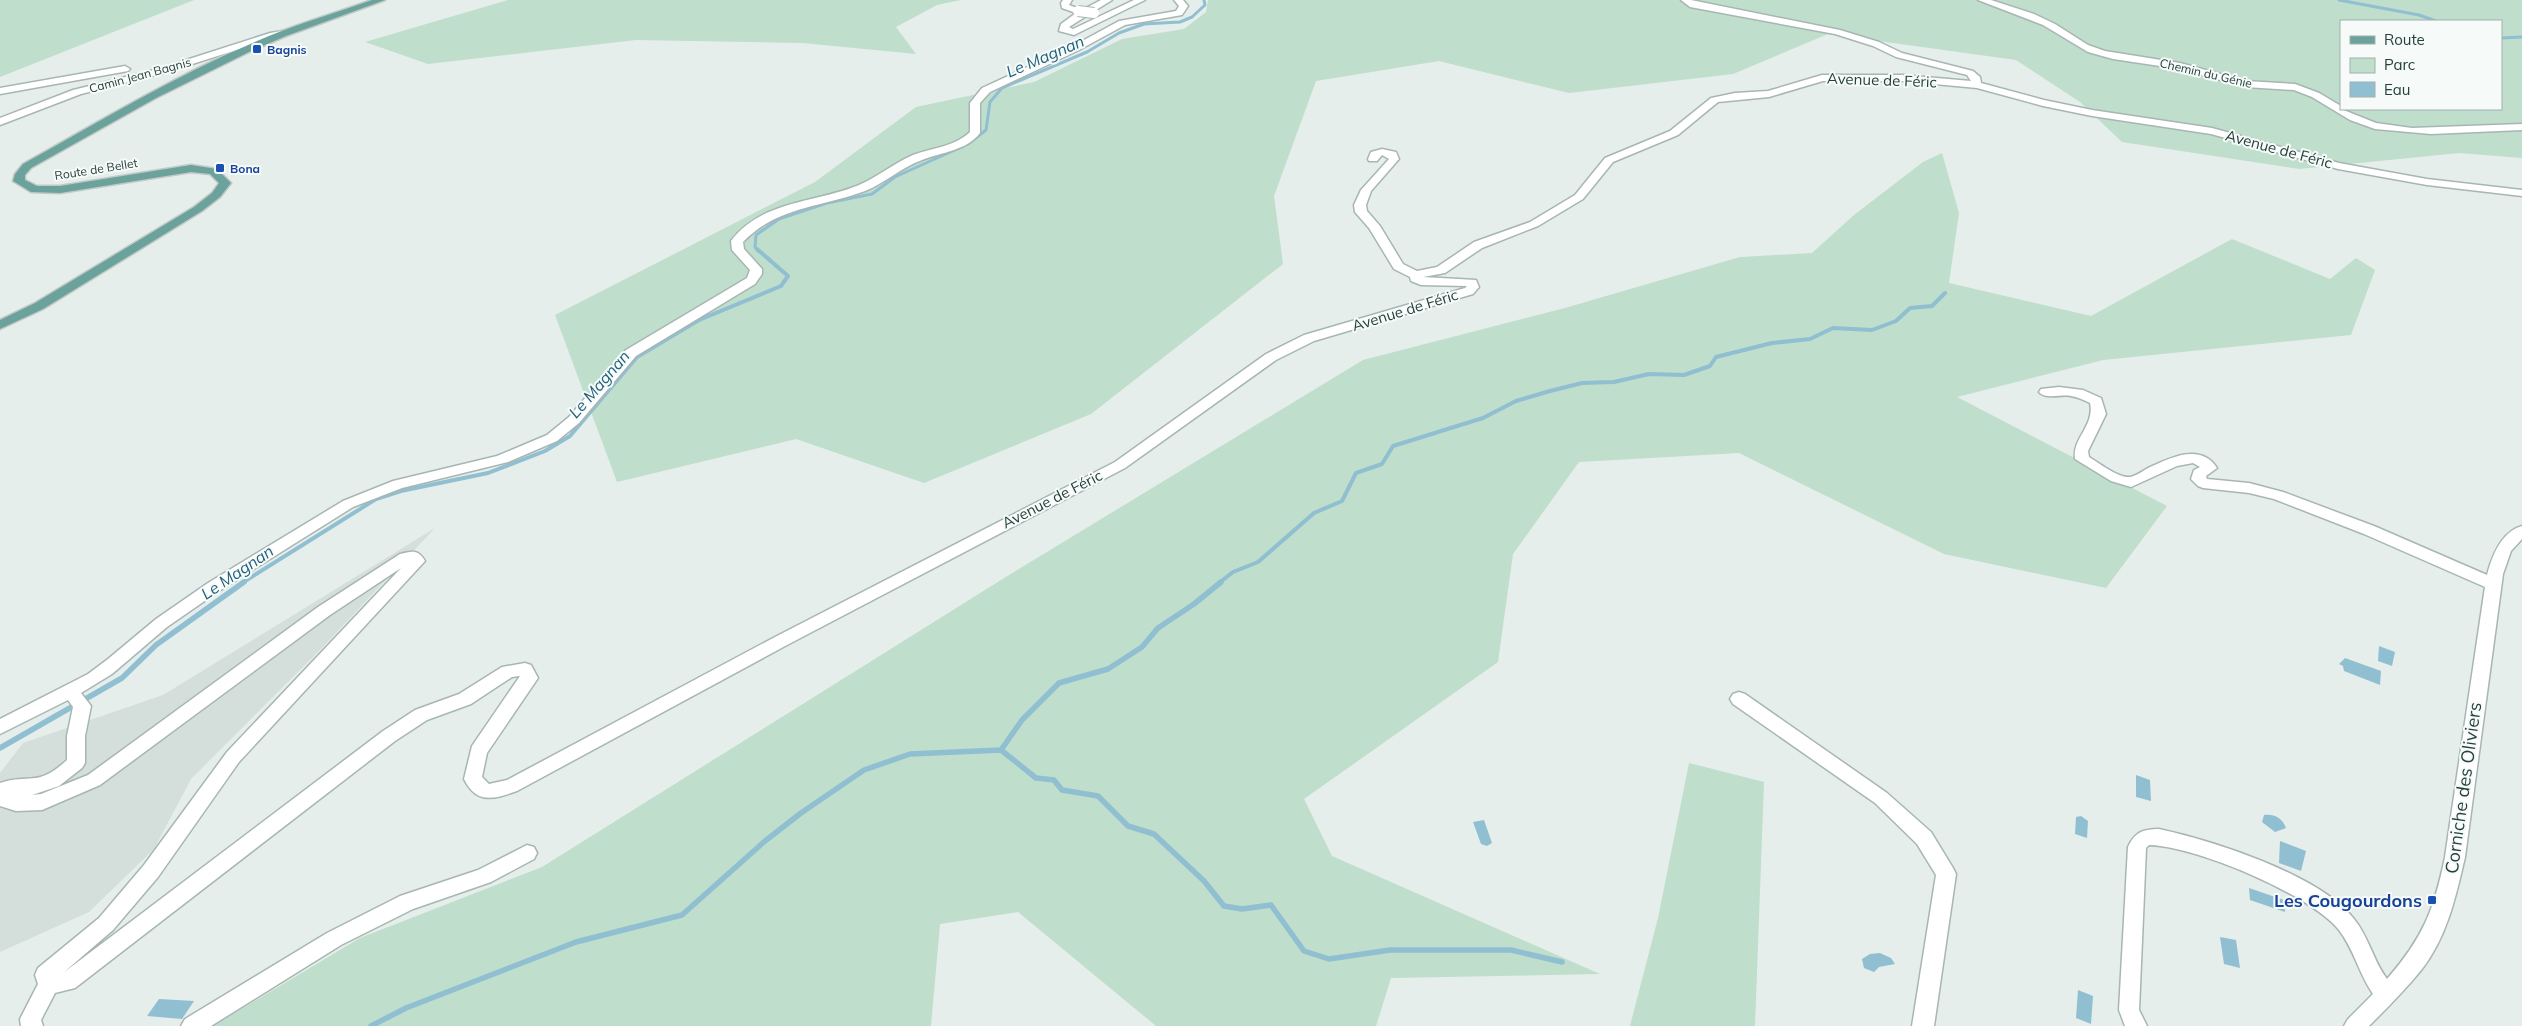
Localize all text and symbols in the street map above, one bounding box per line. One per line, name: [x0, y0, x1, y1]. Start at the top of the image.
legend: [2340, 20, 2502, 110]
text: Route: [2384, 30, 2425, 49]
water label: Le Magnan: [1003, 31, 1087, 81]
place label: Bagnis: [267, 42, 307, 57]
marker: Bagnis: [251, 43, 263, 55]
street label: Camin Jean Bagnis: [87, 54, 193, 96]
street label: Chemin du Génie: [2158, 55, 2254, 91]
text: Parc: [2384, 55, 2415, 74]
street label: Avenue de Féric: [1827, 69, 1937, 91]
text: Eau: [2384, 80, 2410, 99]
street label: Avenue de Féric: [2223, 126, 2335, 172]
street label: Route de Bellet: [53, 155, 139, 183]
place label: Bona: [230, 161, 260, 176]
marker: Bona: [214, 162, 226, 174]
street label: Avenue de Féric: [1350, 285, 1460, 335]
water label: Le Magnan: [564, 346, 634, 422]
street label: Avenue de Féric: [999, 466, 1105, 532]
water label: Le Magnan: [197, 541, 277, 603]
street label: Corniche des Oliviers: [2440, 701, 2486, 875]
place label: Les Cougourdons: [2274, 889, 2422, 912]
marker: Les Cougourdons: [2426, 894, 2438, 906]

